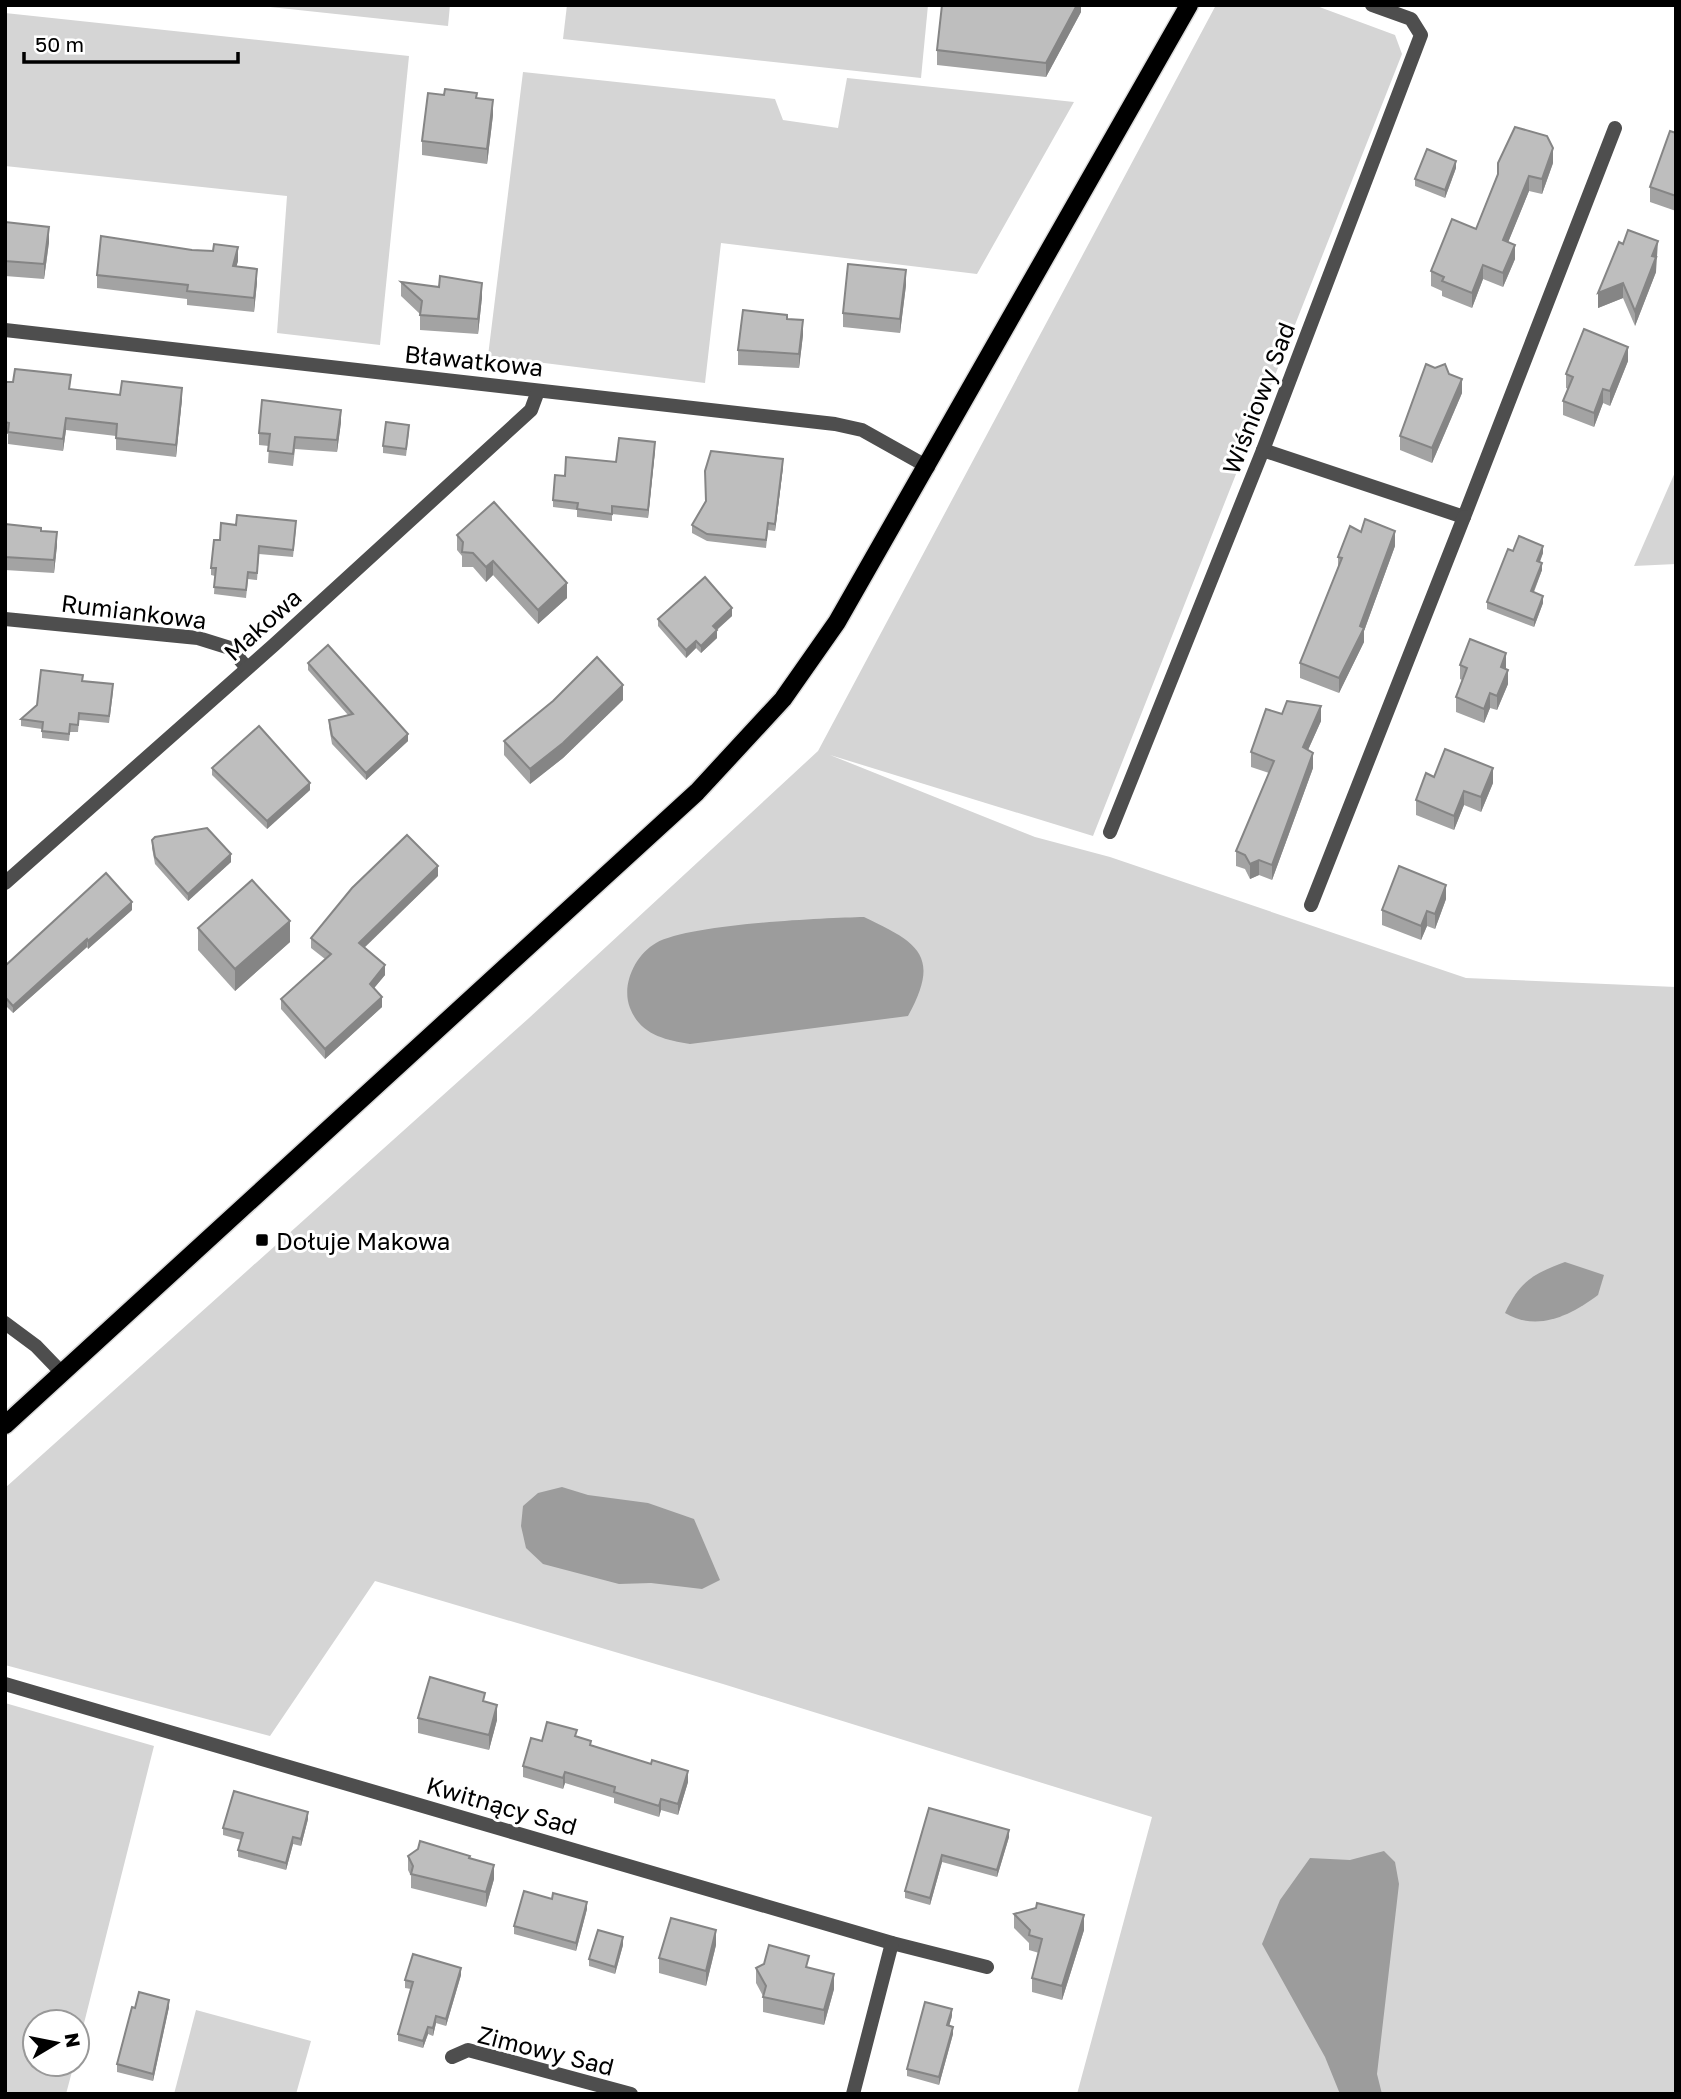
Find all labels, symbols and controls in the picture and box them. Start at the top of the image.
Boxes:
scale bar [24,21,238,65]
text: 50 m [35,31,84,57]
street label: Wiśniowy Sad [1216,318,1300,478]
street label: Bławatkowa [403,338,545,382]
street label: Makowa [217,582,307,666]
street label: Rumiankowa [60,588,208,634]
place label: Dołuje Makowa [276,1226,450,1255]
marker: Dołuje Makowa [254,1232,270,1248]
street label: Kwitnący Sad [423,1770,581,1840]
north arrow [21,2008,91,2078]
street label: Zimowy Sad [475,2019,617,2081]
text: N [61,2031,86,2049]

